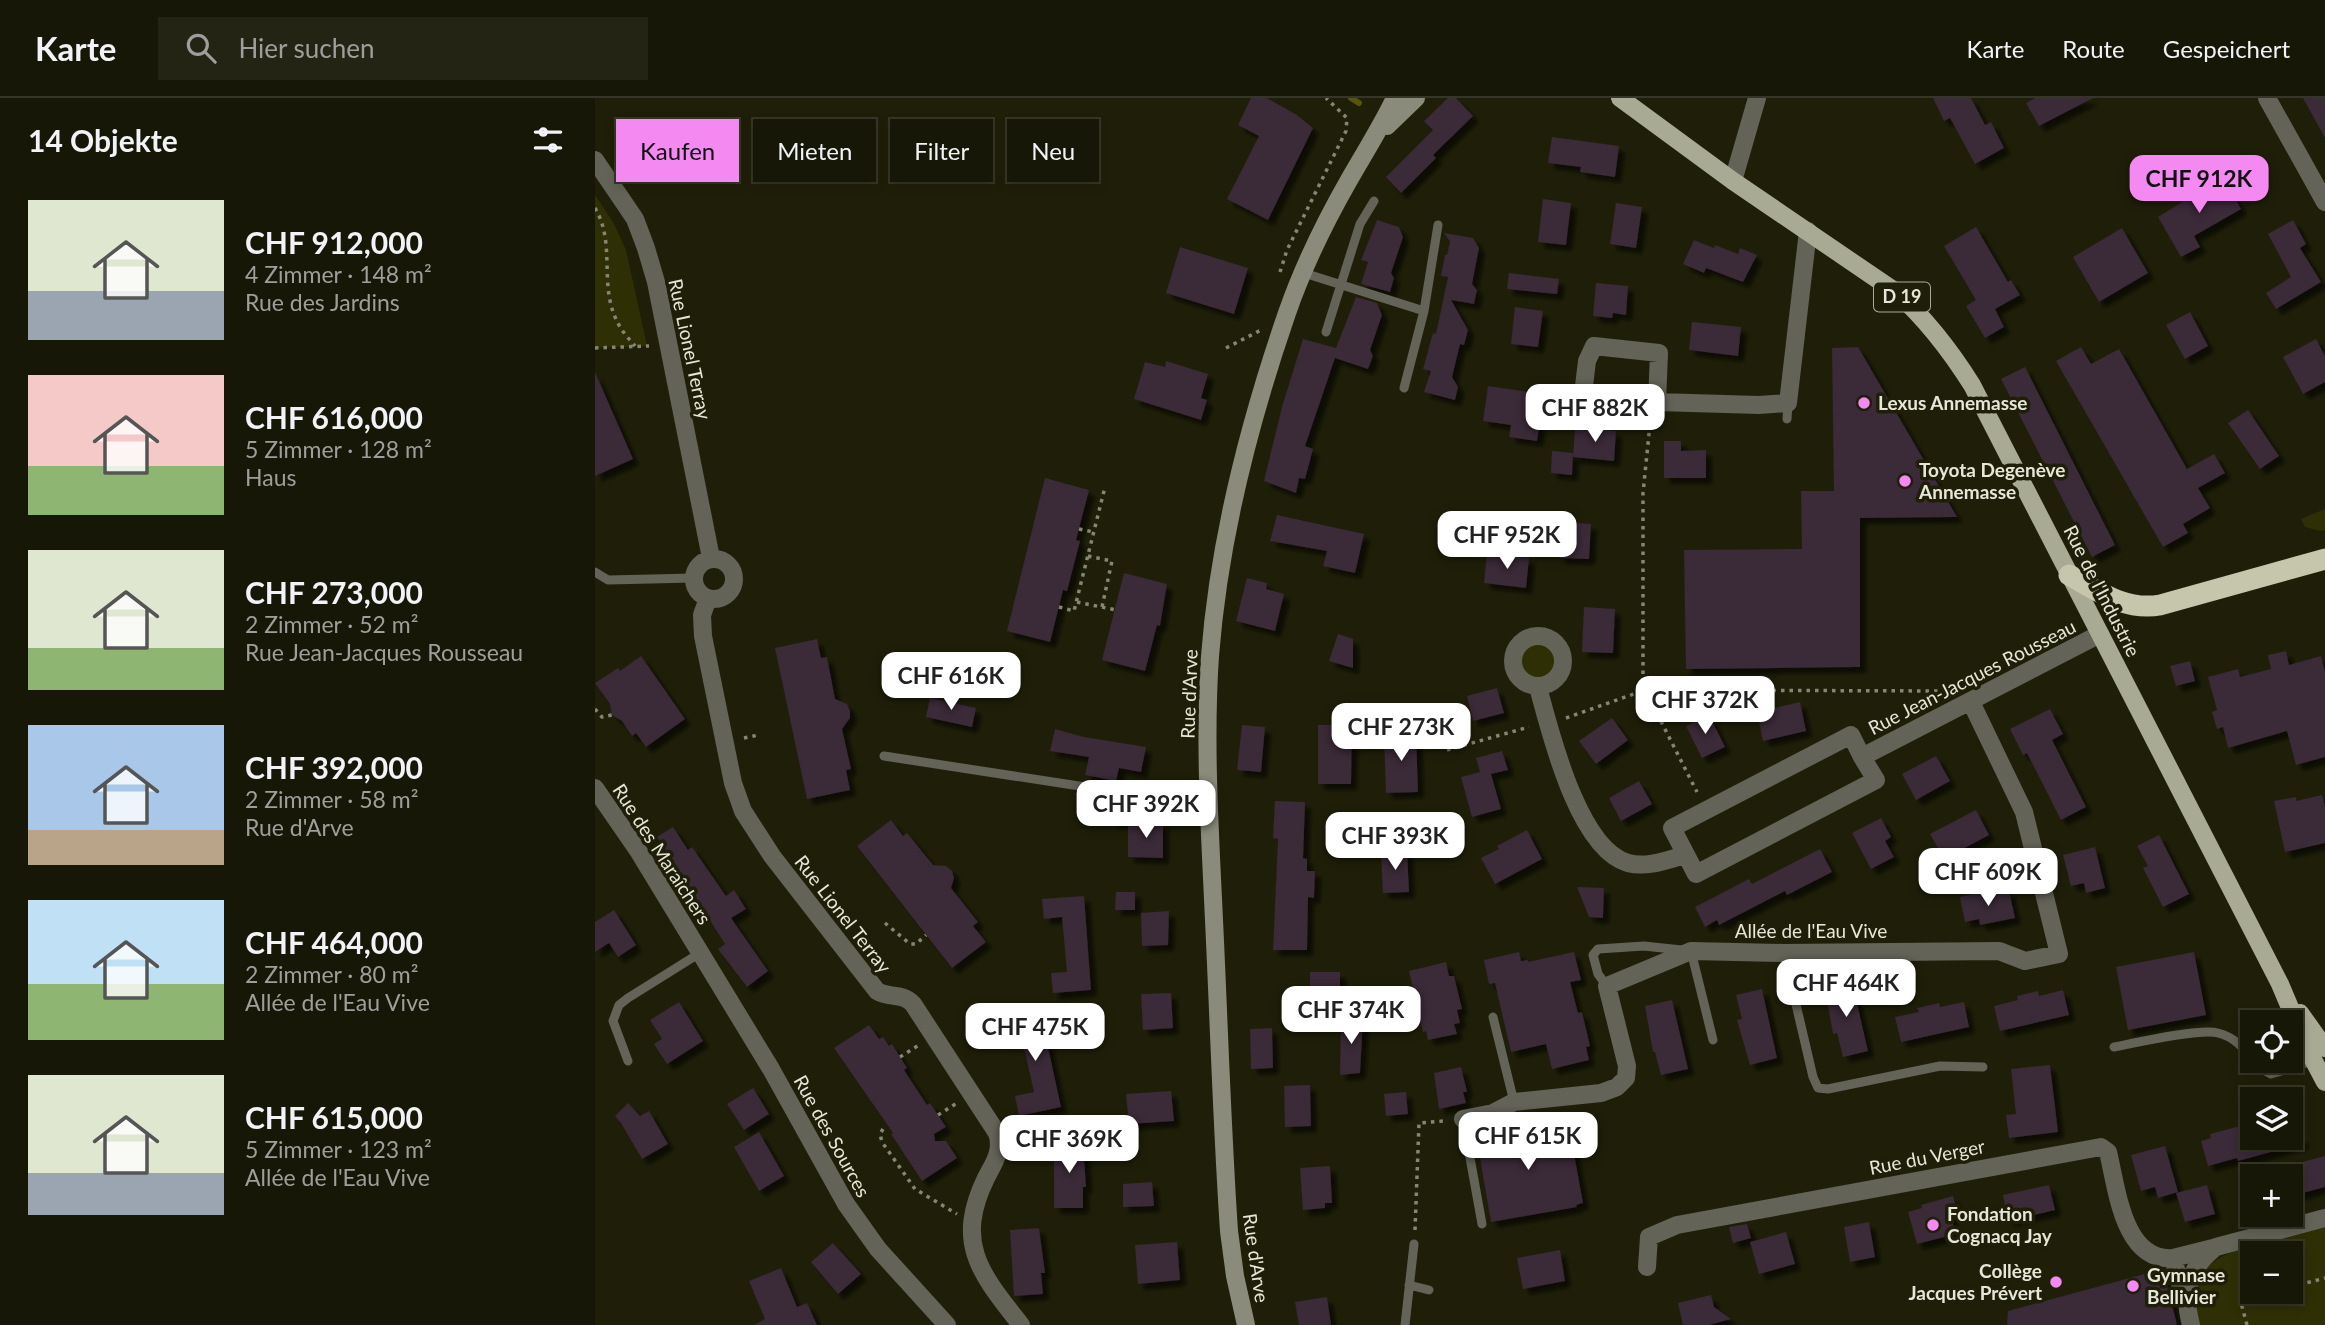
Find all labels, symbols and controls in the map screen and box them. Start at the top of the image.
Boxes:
search box [158,17,648,80]
text: Karte [35,28,116,68]
icon: search [182,29,220,67]
text: Hier suchen [238,32,375,64]
text: Karte [1967,34,2024,63]
text: Route [2062,34,2125,63]
text: Gespeichert [2163,34,2290,63]
chip: Kaufen [616,119,739,182]
chip: Mieten [753,119,876,182]
chip: Filter [890,119,993,182]
chip: Neu [1007,119,1099,182]
icon: filters [529,121,567,159]
text: 14 Objekte [28,122,178,158]
pin: CHF 912K [2127,156,2271,215]
text: CHF 912K [2146,164,2252,192]
text: CHF 912,000 [245,224,423,260]
icon: home [84,228,168,312]
text: 4 Zimmer · 148 m² [245,260,432,288]
street label: Rue Lionel Terray [664,276,717,421]
road number: D 19 [1874,282,1930,312]
text: Rue des Jardins [245,288,400,316]
pin: CHF 882K [1523,384,1667,444]
place label: Lexus Annemasse [1878,391,2028,414]
text: CHF 882K [1542,393,1648,421]
marker: Lexus Annemasse [1856,395,1872,411]
text: CHF 616,000 [245,399,423,435]
icon: home [84,403,168,487]
text: 5 Zimmer · 128 m² [245,435,432,463]
place label: Toyota Degenève Annemasse [1918,458,2065,503]
text: Haus [245,463,296,491]
marker: Toyota Degenève Annemasse [1897,473,1913,489]
pin: CHF 952K [1435,512,1579,571]
text: CHF 952K [1454,520,1560,548]
street label: Rue de l'Industrie [2059,521,2145,660]
text: CHF 273,000 [245,574,423,610]
icon: home [84,578,168,662]
text: 2 Zimmer · 52 m² [245,610,418,638]
street label: Rue Jean-Jacques Rousseau [1864,614,2079,739]
text: Rue Jean-Jacques Rousseau [245,638,523,666]
street label: Rue d'Arve [1175,649,1202,739]
pin: CHF 616K [879,652,1023,712]
text: CHF 616K [898,661,1004,689]
pin: CHF 372K [1633,676,1777,736]
text: CHF 372K [1652,685,1758,713]
pin: CHF 273K [1329,704,1473,763]
text: CHF 273K [1348,712,1454,740]
text: CHF 392,000 [245,749,423,785]
icon: home [84,753,168,837]
street label: Rue des Maraîchers [608,779,716,928]
pin: CHF 392K [1074,780,1218,840]
text: 2 Zimmer · 58 m² [245,785,418,813]
text: CHF 392K [1093,789,1199,817]
pin: CHF 393K [1323,812,1467,872]
text: Rue d'Arve [245,813,354,841]
text: CHF 393K [1342,821,1448,849]
pin: CHF 609K [1916,848,2060,908]
street label: Rue Lionel Terray [790,850,897,977]
text: CHF 609K [1935,857,2041,885]
street label: Allée de l'Eau Vive [1735,919,1887,942]
text: CHF 464,000 [245,924,423,960]
icon: home [84,928,168,1012]
text: 2 Zimmer · 80 m² [245,960,418,988]
pin: CHF 464K [1774,960,1918,1019]
text: CHF 464K [1793,968,1899,996]
pin: CHF 374K [1279,986,1423,1046]
text: Allée de l'Eau Vive [245,988,430,1016]
text: CHF 374K [1298,995,1404,1023]
pin: CHF 475K [963,1004,1107,1063]
map controls [2240,1010,2303,1304]
button: locate [2240,1010,2303,1073]
text: CHF 475K [982,1012,1088,1040]
street label: Rue des Sources [789,1071,875,1201]
button: layers [2240,1087,2303,1150]
text: CHF 615,000 [245,1099,423,1135]
icon: home [84,1103,168,1187]
pin: CHF 615K [1456,1112,1600,1172]
pin: CHF 369K [997,1116,1141,1175]
text: CHF 615K [1475,1121,1581,1149]
text: CHF 369K [1016,1124,1122,1152]
street label: Rue du Verger [1867,1134,1987,1179]
text: 5 Zimmer · 123 m² [245,1135,432,1163]
text: Allée de l'Eau Vive [245,1163,430,1191]
button: + [2240,1164,2303,1227]
place label: Fondation Cognacq Jay [1947,1202,2053,1247]
street label: Rue d'Arve [1239,1212,1274,1304]
marker: Fondation Cognacq Jay [1925,1217,1941,1233]
button: − [2240,1241,2303,1304]
place label: Collège Jacques Prévert [1909,1259,2042,1304]
place label: Gymnase Bellivier [2147,1263,2225,1308]
marker: Collège Jacques Prévert [2048,1274,2064,1290]
marker: Gymnase Bellivier [2125,1278,2141,1294]

